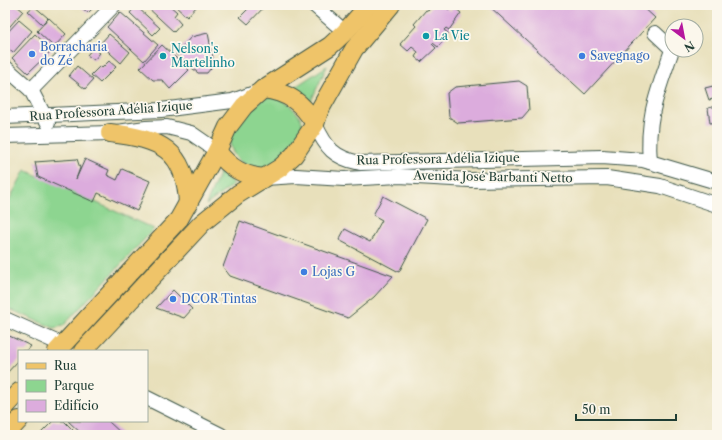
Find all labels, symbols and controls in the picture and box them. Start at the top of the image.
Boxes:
north arrow [664,18,704,58]
place label: La Vie [434,28,470,43]
marker: La Vie [421,31,431,41]
text: N [681,38,697,55]
place label: Borracharia do Zé [40,39,108,68]
place label: Nelson's Martelinho [171,41,235,70]
place label: Savegnago [590,48,650,63]
marker: Borracharia do Zé [27,49,37,59]
marker: Nelson's Martelinho [158,51,168,61]
marker: Savegnago [577,51,587,61]
street label: Rua Professora Adélia Izique [29,97,193,124]
street label: Rua Professora Adélia Izique [356,150,520,167]
street label: Avenida José Barbanti Netto [412,168,573,185]
place label: Lojas G [312,264,355,279]
marker: Lojas G [299,267,309,277]
place label: DCOR Tintas [181,291,257,306]
marker: DCOR Tintas [168,294,178,304]
legend [18,350,148,422]
text: Rua [54,358,77,373]
text: Parque [54,378,95,393]
scale bar [576,396,676,422]
text: Edifício [54,398,99,413]
text: 50 m [582,402,611,417]

